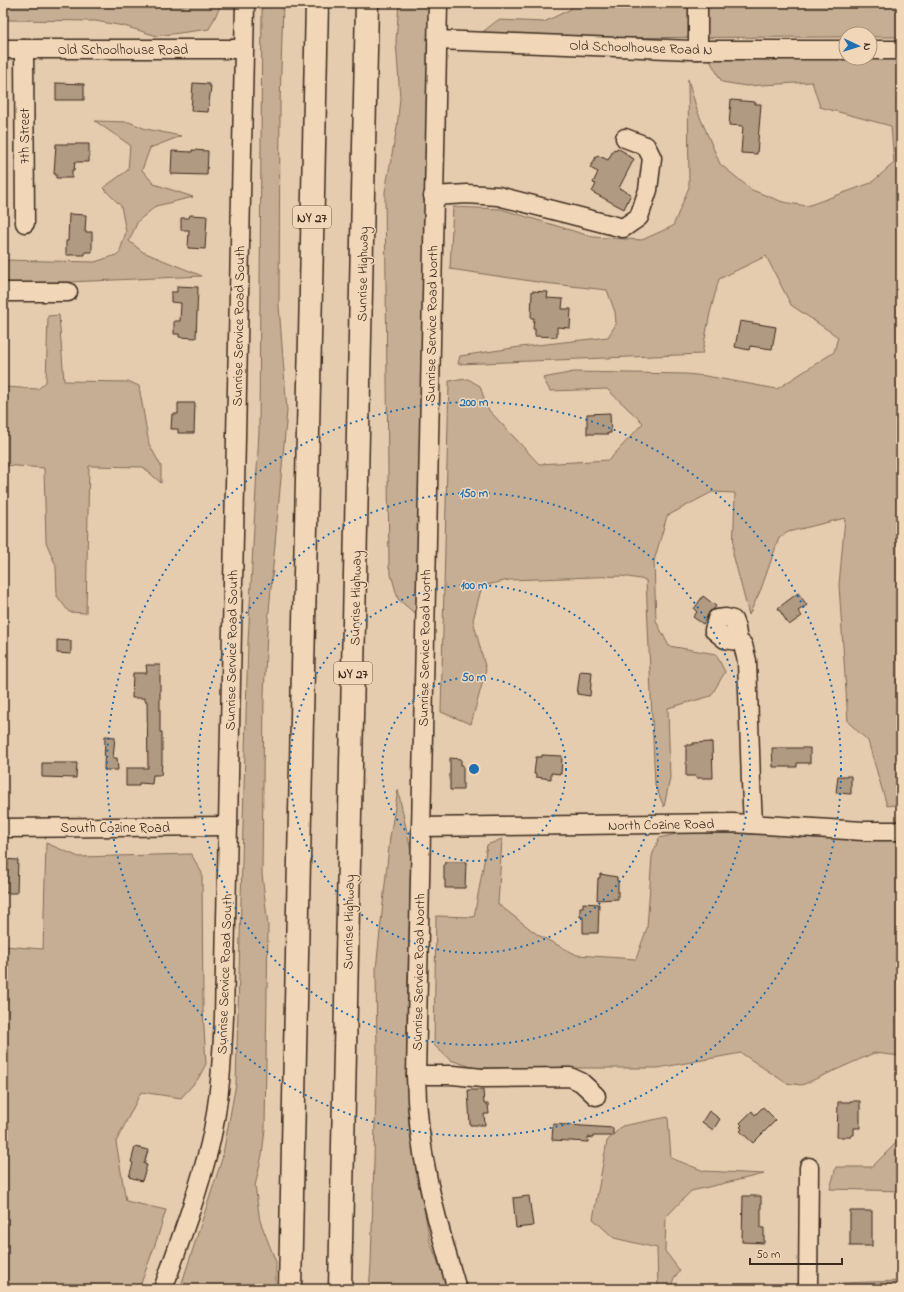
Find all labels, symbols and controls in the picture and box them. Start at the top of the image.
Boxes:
north arrow [838,26,878,66]
street label: Old Schoolhouse Road N [569,36,713,61]
street label: Old Schoolhouse Road [58,40,188,61]
text: N [859,42,875,51]
street label: 7th Street [15,108,36,164]
road number: NY 27 [293,206,331,228]
street label: Sunrise Highway [352,226,376,322]
street label: Sunrise Service Road North [421,245,444,403]
street label: Sunrise Service Road South [228,246,251,407]
text: 200 m [459,394,489,412]
text: 150 m [460,485,489,503]
street label: Sunrise Highway [345,550,369,646]
street label: Sunrise Service Road North [414,569,437,727]
street label: Sunrise Service Road South [221,570,244,731]
text: 100 m [461,577,488,595]
road number: NY 27 [334,662,372,684]
text: 50 m [462,669,487,687]
centre of rings [467,762,481,776]
street label: North Cozine Road [608,814,715,837]
street label: South Cozine Road [60,818,170,839]
street label: Sunrise Highway [338,874,362,970]
street label: Sunrise Service Road South [212,893,239,1055]
street label: Sunrise Service Road North [408,893,431,1051]
scale bar [750,1240,842,1266]
text: 50 m [756,1246,780,1264]

